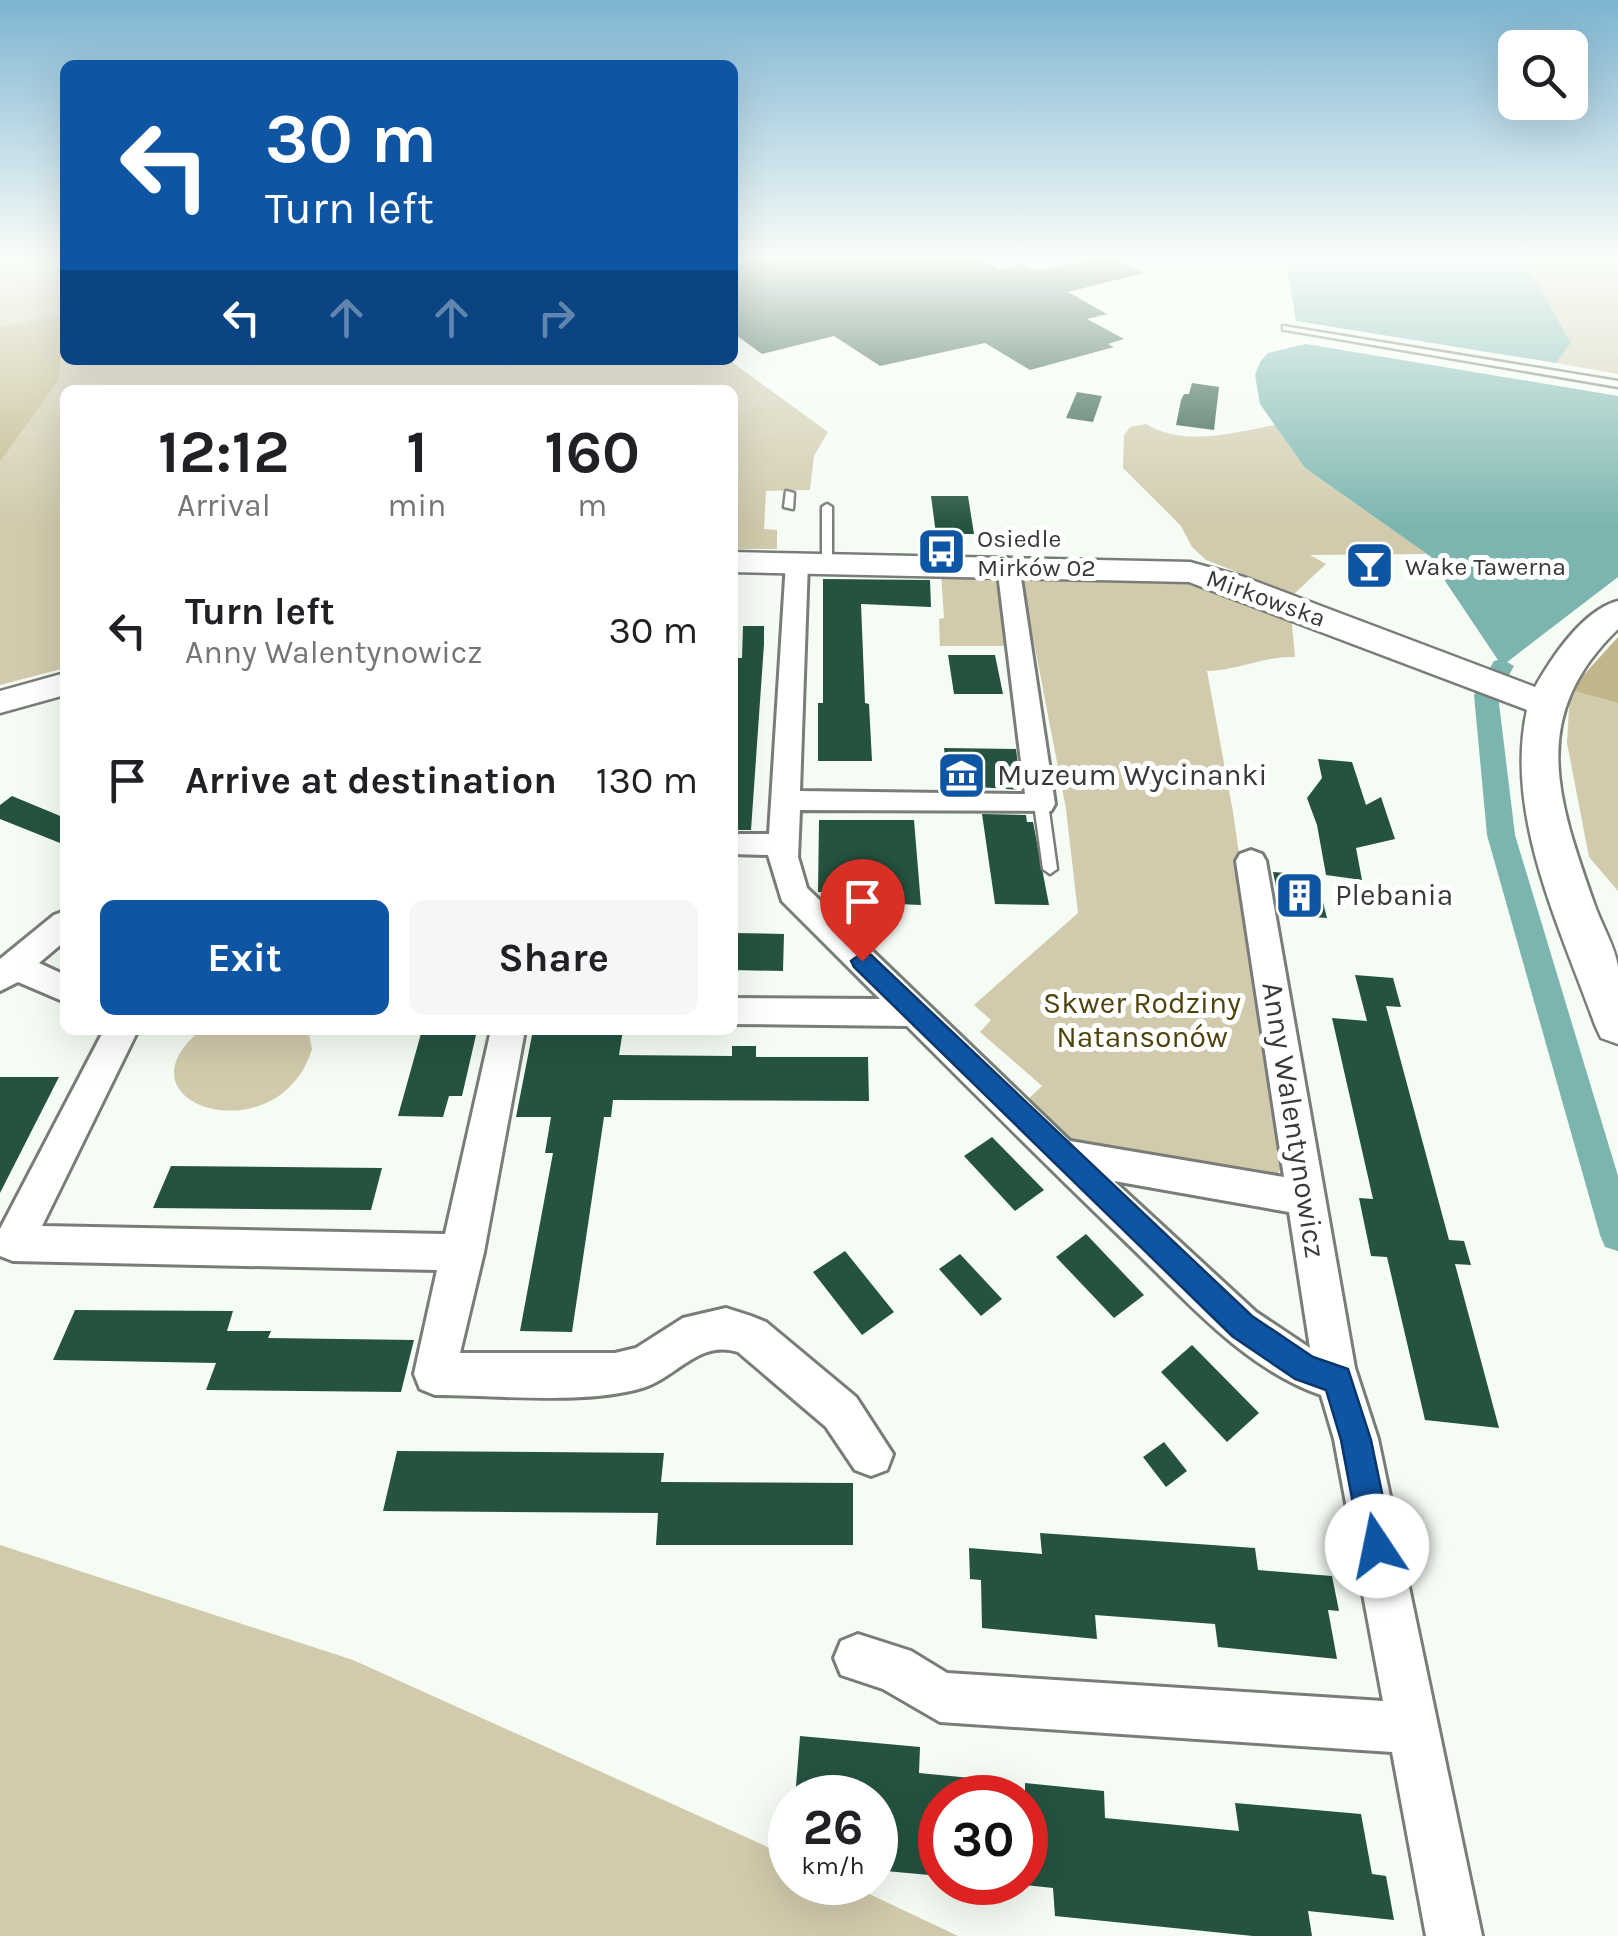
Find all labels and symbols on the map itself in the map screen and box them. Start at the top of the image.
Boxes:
place label: Osiedle Mirków 02 [977,524,1096,582]
bus stop icon: Osiedle Mirków 02 [916,526,968,578]
bar icon: Wake Tawerna [1344,540,1396,592]
place label: Wake Tawerna [1405,552,1566,581]
street label: Mirkowska [1203,563,1329,633]
museum icon: Muzeum Wycinanki [936,749,988,801]
place label: Muzeum Wycinanki [997,757,1267,793]
pin [820,859,905,962]
building icon: Plebania [1274,869,1326,921]
place label: Plebania [1335,877,1453,913]
street label: Anny Walentynowicz [1254,979,1334,1261]
park label: Skwer Rodziny Natansonów [1043,985,1241,1055]
position arrow [1325,1494,1429,1598]
speed limit sign: 30 [918,1775,1048,1905]

